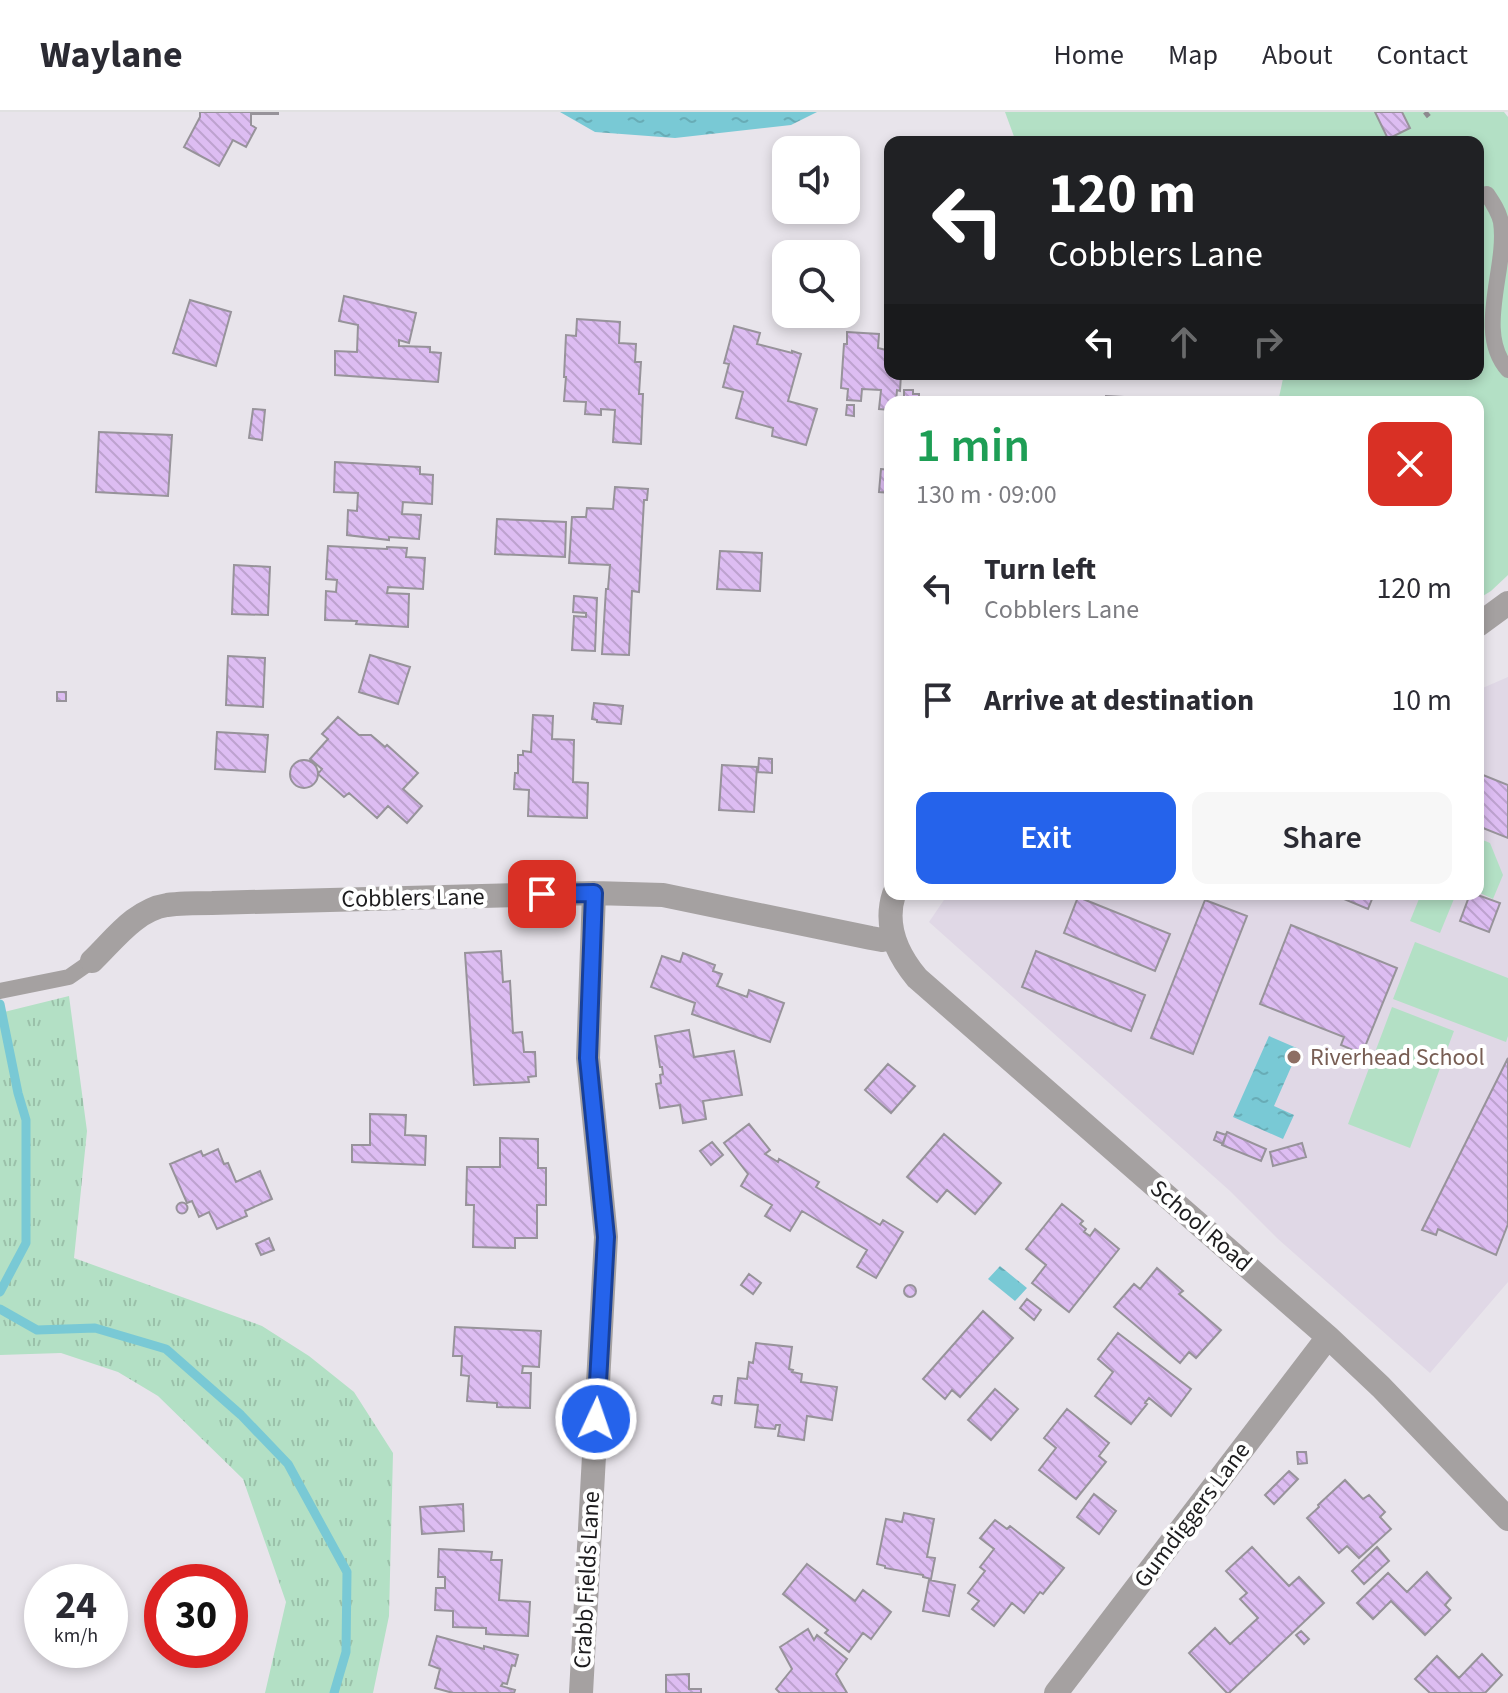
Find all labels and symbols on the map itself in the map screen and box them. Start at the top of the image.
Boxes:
pin [508,860,576,928]
street label: Cobblers Lane [341,879,485,917]
place label: Riverhead School [1310,1040,1485,1075]
marker: Riverhead School [1285,1048,1303,1066]
street label: School Road [1142,1172,1260,1280]
position arrow [554,1377,638,1461]
street label: Gumdiggers Lane [1125,1435,1259,1595]
street label: Crabb Fields Lane [565,1490,609,1670]
speed limit sign: 30 [144,1564,248,1668]

